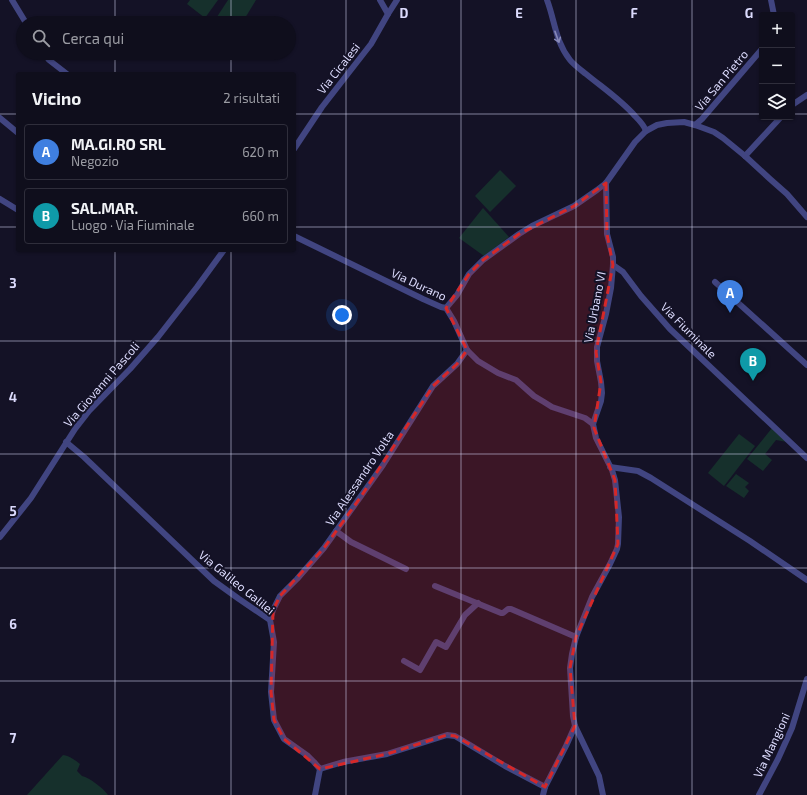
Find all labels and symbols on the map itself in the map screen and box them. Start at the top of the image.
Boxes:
text: D [400,5,409,21]
text: E [515,5,523,21]
text: F [630,5,638,21]
text: G [745,5,753,21]
one-way arrow [554,31,562,43]
street label: Via Cicalesi [314,40,362,96]
street label: Via San Pietro [692,47,751,113]
street label: Via Durano [389,265,449,303]
street label: Via Urbano VI [580,270,608,344]
text: 3 [9,275,17,291]
pin: A [717,280,743,313]
street label: Via Fiuminale [658,299,720,361]
your location [332,305,352,325]
street label: Via Giovanni Pascoli [60,339,142,429]
pin: B [740,348,766,381]
text: 4 [9,389,17,405]
street label: Via Alessandro Volta [322,428,396,528]
text: 5 [9,503,17,519]
street label: Via Galileo Galilei [196,547,278,617]
text: 6 [9,616,17,632]
street label: Via Mangioni [750,710,792,780]
text: 7 [10,730,17,746]

